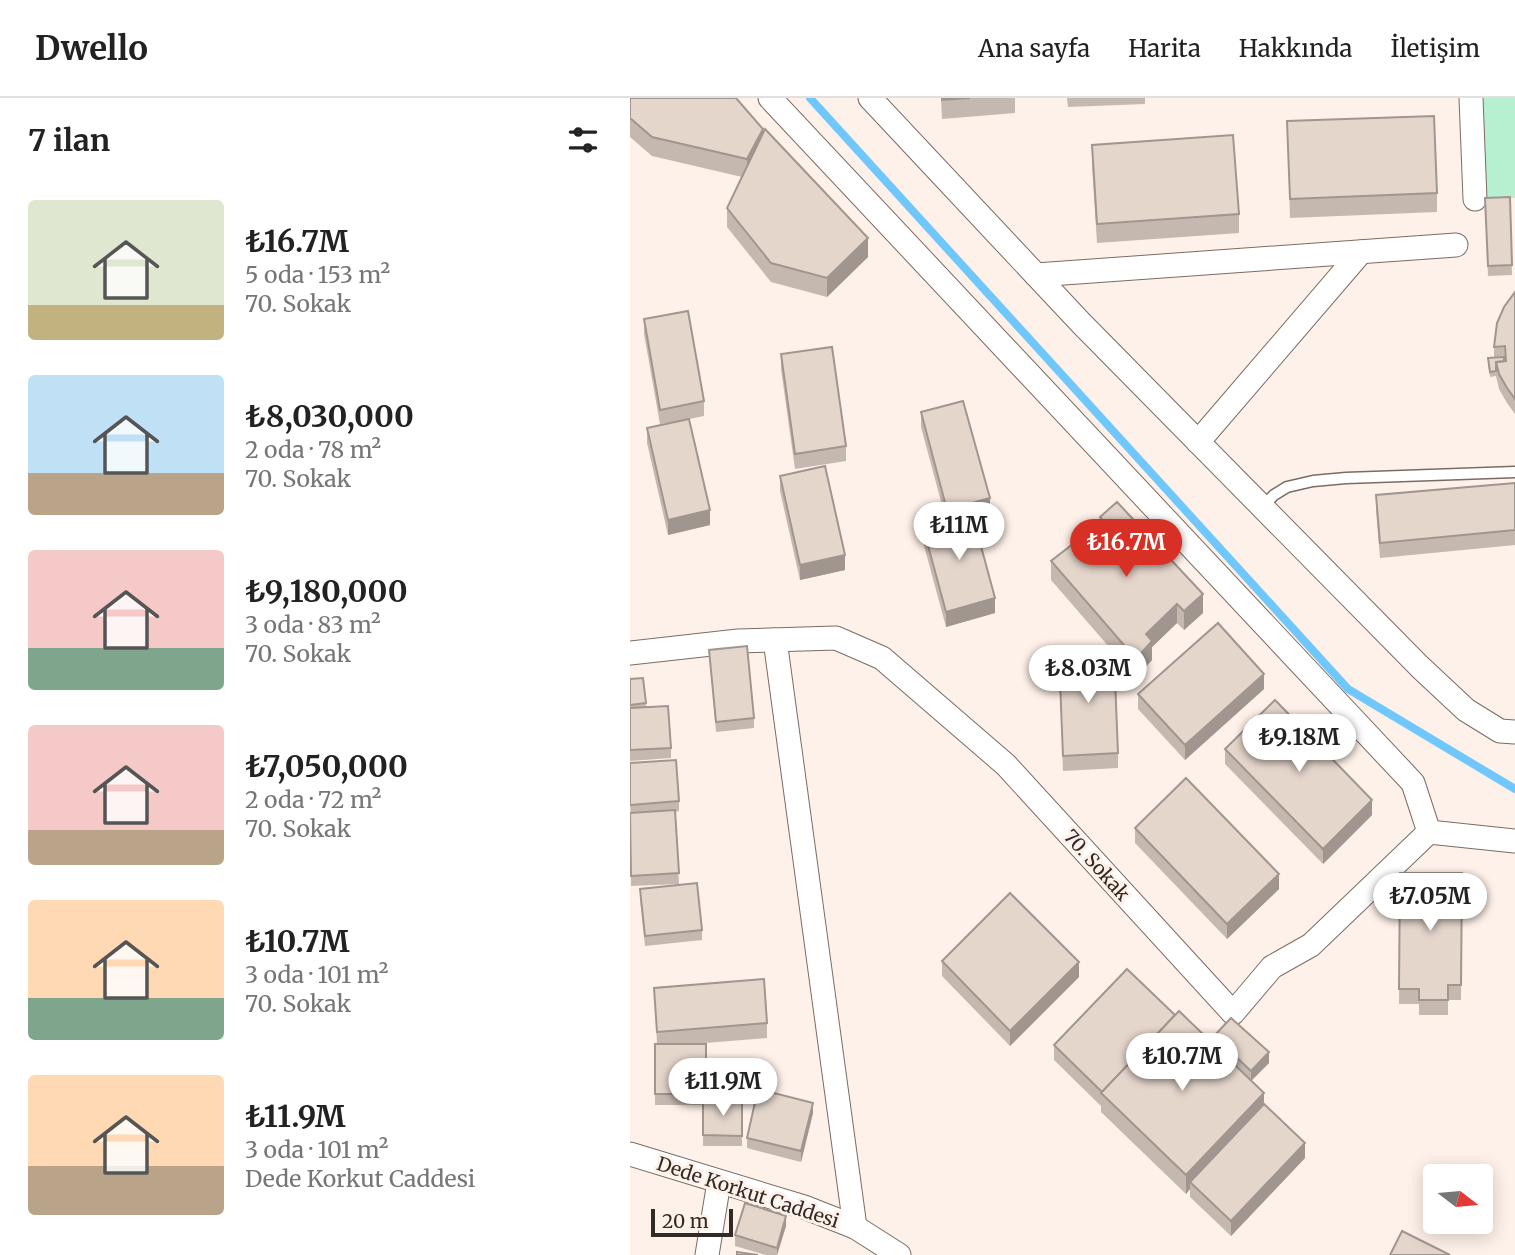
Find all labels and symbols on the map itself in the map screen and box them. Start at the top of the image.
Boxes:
pin: ₺11M [918,503,1000,562]
pin: ₺16.7M [1069,519,1183,579]
pin: ₺8.03M [1031,646,1145,705]
pin: ₺9.18M [1242,714,1356,774]
street label: 70. Sokak [1059,824,1135,906]
pin: ₺7.05M [1373,874,1487,933]
pin: ₺10.7M [1125,1034,1239,1093]
pin: ₺11.9M [666,1058,780,1118]
street label: Dede Korkut Caddesi [654,1151,842,1233]
north arrow [1423,1164,1493,1234]
scale bar [651,1206,733,1238]

